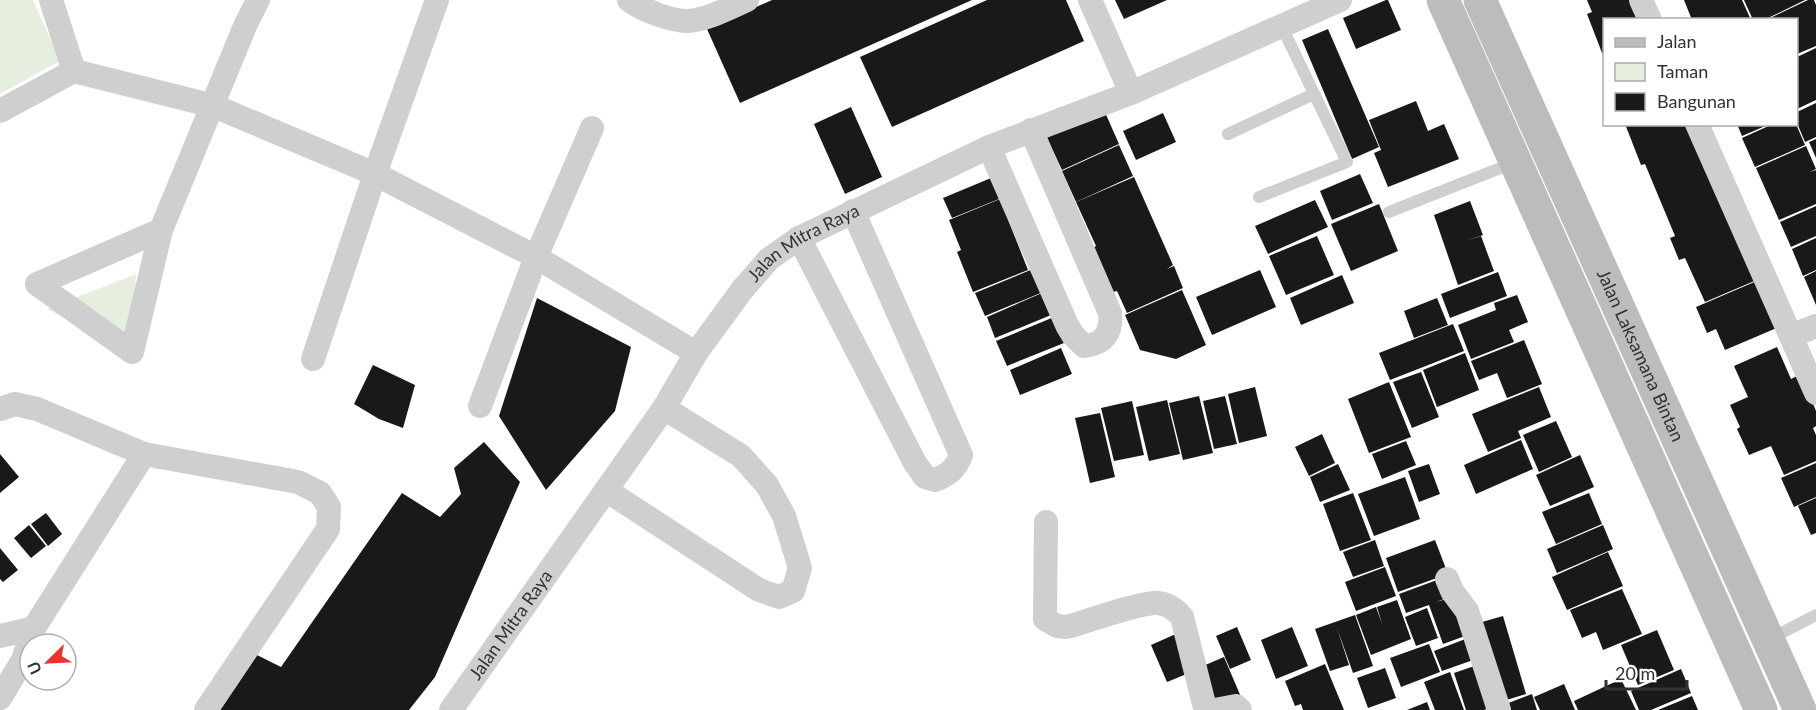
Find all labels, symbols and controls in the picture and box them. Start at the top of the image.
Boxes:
legend [1603,18,1798,126]
text: Jalan [1657,30,1696,52]
text: Taman [1657,60,1708,82]
text: Bangunan [1657,90,1736,112]
street label: Jalan Mitra Raya [742,199,863,286]
street label: Jalan Laksamana Bintan [1593,266,1690,445]
street label: Jalan Mitra Raya [464,565,556,684]
north arrow [18,632,78,692]
scale bar [1606,653,1687,691]
text: U [23,659,45,678]
text: 20 m [1615,662,1655,684]

